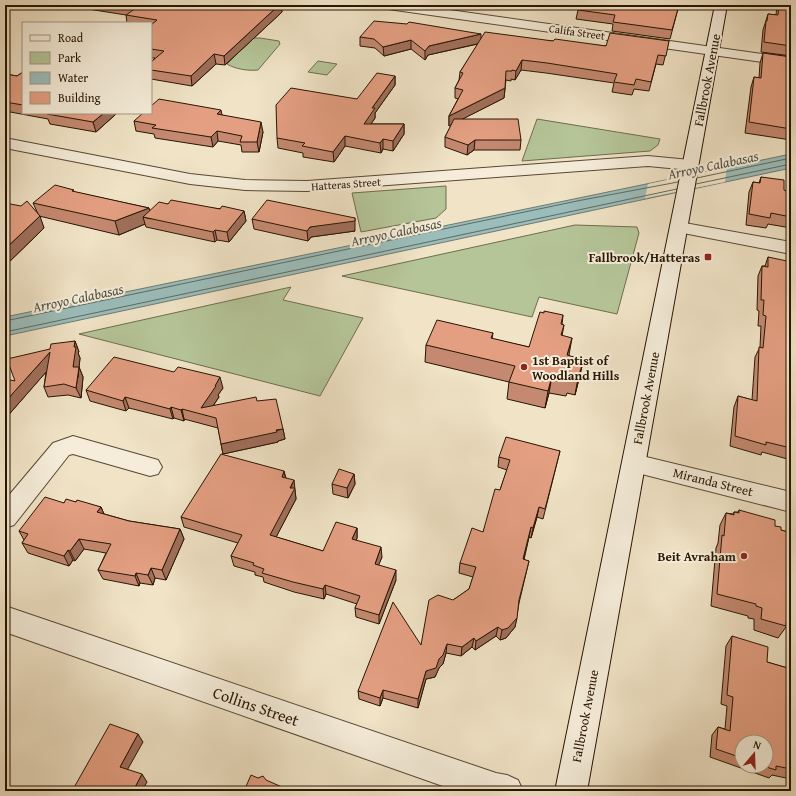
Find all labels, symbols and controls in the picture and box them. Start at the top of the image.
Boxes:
street label: Califa Street [548,20,606,44]
legend [22,22,152,114]
text: Road [58,29,84,46]
street label: Fallbrook Avenue [689,32,725,128]
text: Park [58,49,82,66]
text: Water [58,69,88,86]
text: Building [58,89,101,106]
water label: Arroyo Calabasas [665,146,760,185]
street label: Hatteras Street [311,174,381,194]
water label: Arroyo Calabasas [348,213,443,252]
place label: Fallbrook/Hatteras [589,248,700,267]
marker: Fallbrook/Hatteras [703,252,713,262]
water label: Arroyo Calabasas [30,279,125,318]
street label: Fallbrook Avenue [628,350,664,446]
place label: 1st Baptist of Woodland Hills [532,351,620,385]
marker: 1st Baptist of Woodland Hills [519,362,529,372]
street label: Miranda Street [671,463,755,501]
place label: Beit Avraham [657,547,737,566]
marker: Beit Avraham [739,551,749,561]
street label: Fallbrook Avenue [567,668,603,764]
street label: Collins Street [210,680,303,732]
north arrow [734,734,774,774]
text: N [751,736,764,754]

